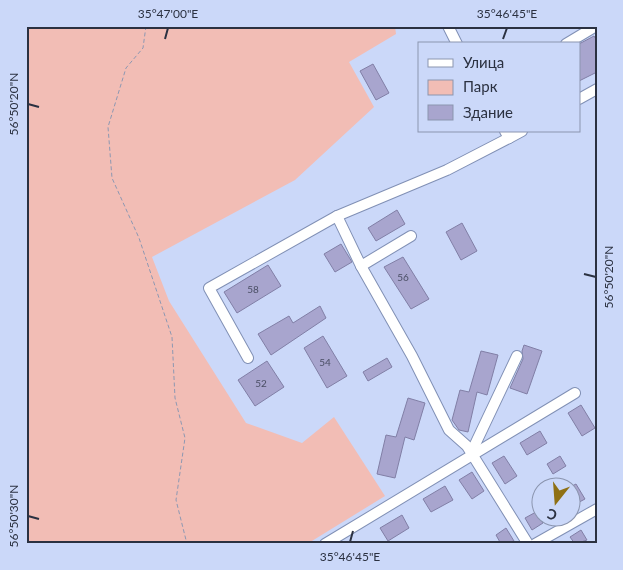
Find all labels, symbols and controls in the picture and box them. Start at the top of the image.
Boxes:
text: 35°47'00"E [138,6,198,21]
text: 35°46'45"E [477,6,537,21]
legend [418,42,580,132]
text: Улица [463,53,504,71]
text: 56°50'20"N [6,73,21,135]
text: Парк [463,77,498,95]
text: Здание [463,103,513,121]
text: 56°50'20"N [601,246,616,308]
house number: 56 [397,271,409,283]
house number: 58 [247,283,259,295]
house number: 54 [319,356,331,368]
house number: 52 [255,377,267,389]
north arrow [530,478,580,528]
text: 56°50'30"N [6,485,21,547]
text: С [544,505,559,524]
text: 35°46'45"E [320,549,380,564]

